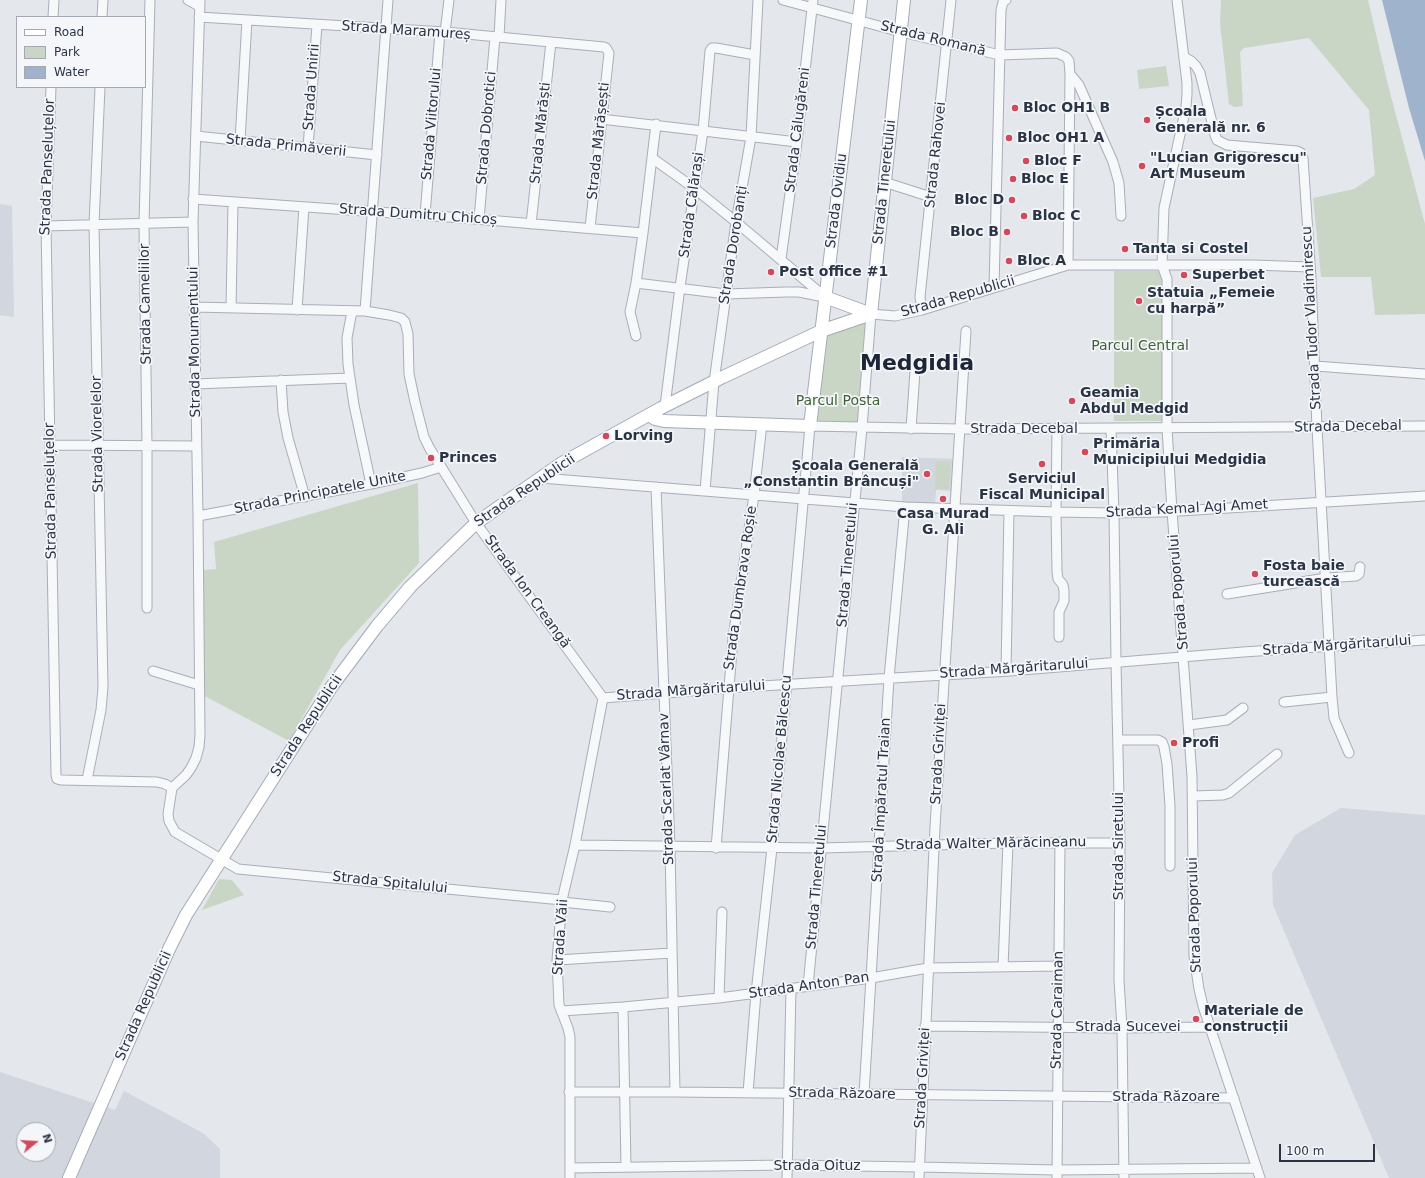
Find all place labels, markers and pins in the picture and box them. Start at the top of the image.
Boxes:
place label: Bloc OH1 B [1023,100,1110,116]
marker: Bloc OH1 B [1010,103,1020,113]
place label: Școala Generală nr. 6 [1155,104,1266,136]
marker: Școala Generală nr. 6 [1142,115,1152,125]
place label: Bloc OH1 A [1017,130,1104,146]
marker: Bloc OH1 A [1004,133,1014,143]
place label: "Lucian Grigorescu" Art Museum [1150,150,1307,182]
place label: Bloc F [1034,153,1082,169]
marker: Bloc F [1021,156,1031,166]
marker: "Lucian Grigorescu" Art Museum [1137,161,1147,171]
place label: Bloc E [1021,171,1069,187]
marker: Bloc E [1008,174,1018,184]
place label: Bloc D [954,192,1004,208]
marker: Bloc D [1007,195,1017,205]
place label: Bloc C [1032,208,1081,224]
marker: Bloc C [1019,211,1029,221]
place label: Bloc B [950,224,999,240]
marker: Bloc B [1002,227,1012,237]
place label: Tanta si Costel [1133,241,1248,257]
marker: Tanta si Costel [1120,244,1130,254]
place label: Bloc A [1017,253,1066,269]
marker: Bloc A [1004,256,1014,266]
place label: Post office #1 [779,264,888,280]
marker: Post office #1 [766,267,776,277]
place label: Superbet [1192,267,1265,283]
marker: Superbet [1179,270,1189,280]
place label: Statuia „Femeie cu harpă” [1147,285,1275,318]
marker: Statuia „Femeie cu harpă” [1134,296,1144,306]
place label: Geamia Abdul Medgid [1080,385,1189,418]
marker: Geamia Abdul Medgid [1067,396,1077,406]
place label: Lorving [614,428,673,444]
marker: Lorving [601,431,611,441]
place label: Primăria Municipiului Medgidia [1093,436,1267,468]
marker: Primăria Municipiului Medgidia [1080,447,1090,457]
place label: Princes [439,450,497,466]
marker: Princes [426,453,436,463]
place label: Școala Generală „Constantin Brâncuși" [743,458,919,490]
marker: Serviciul Fiscal Municipal [1037,459,1047,469]
marker: Școala Generală „Constantin Brâncuși" [922,469,932,479]
place label: Serviciul Fiscal Municipal [979,471,1105,504]
marker: Casa Murad G. Ali [938,494,948,504]
place label: Casa Murad G. Ali [897,506,989,538]
place label: Fosta baie turcească [1263,558,1345,590]
marker: Fosta baie turcească [1250,569,1260,579]
place label: Profi [1182,735,1219,751]
marker: Profi [1169,738,1179,748]
place label: Materiale de construcții [1204,1003,1303,1036]
marker: Materiale de construcții [1191,1014,1201,1024]

